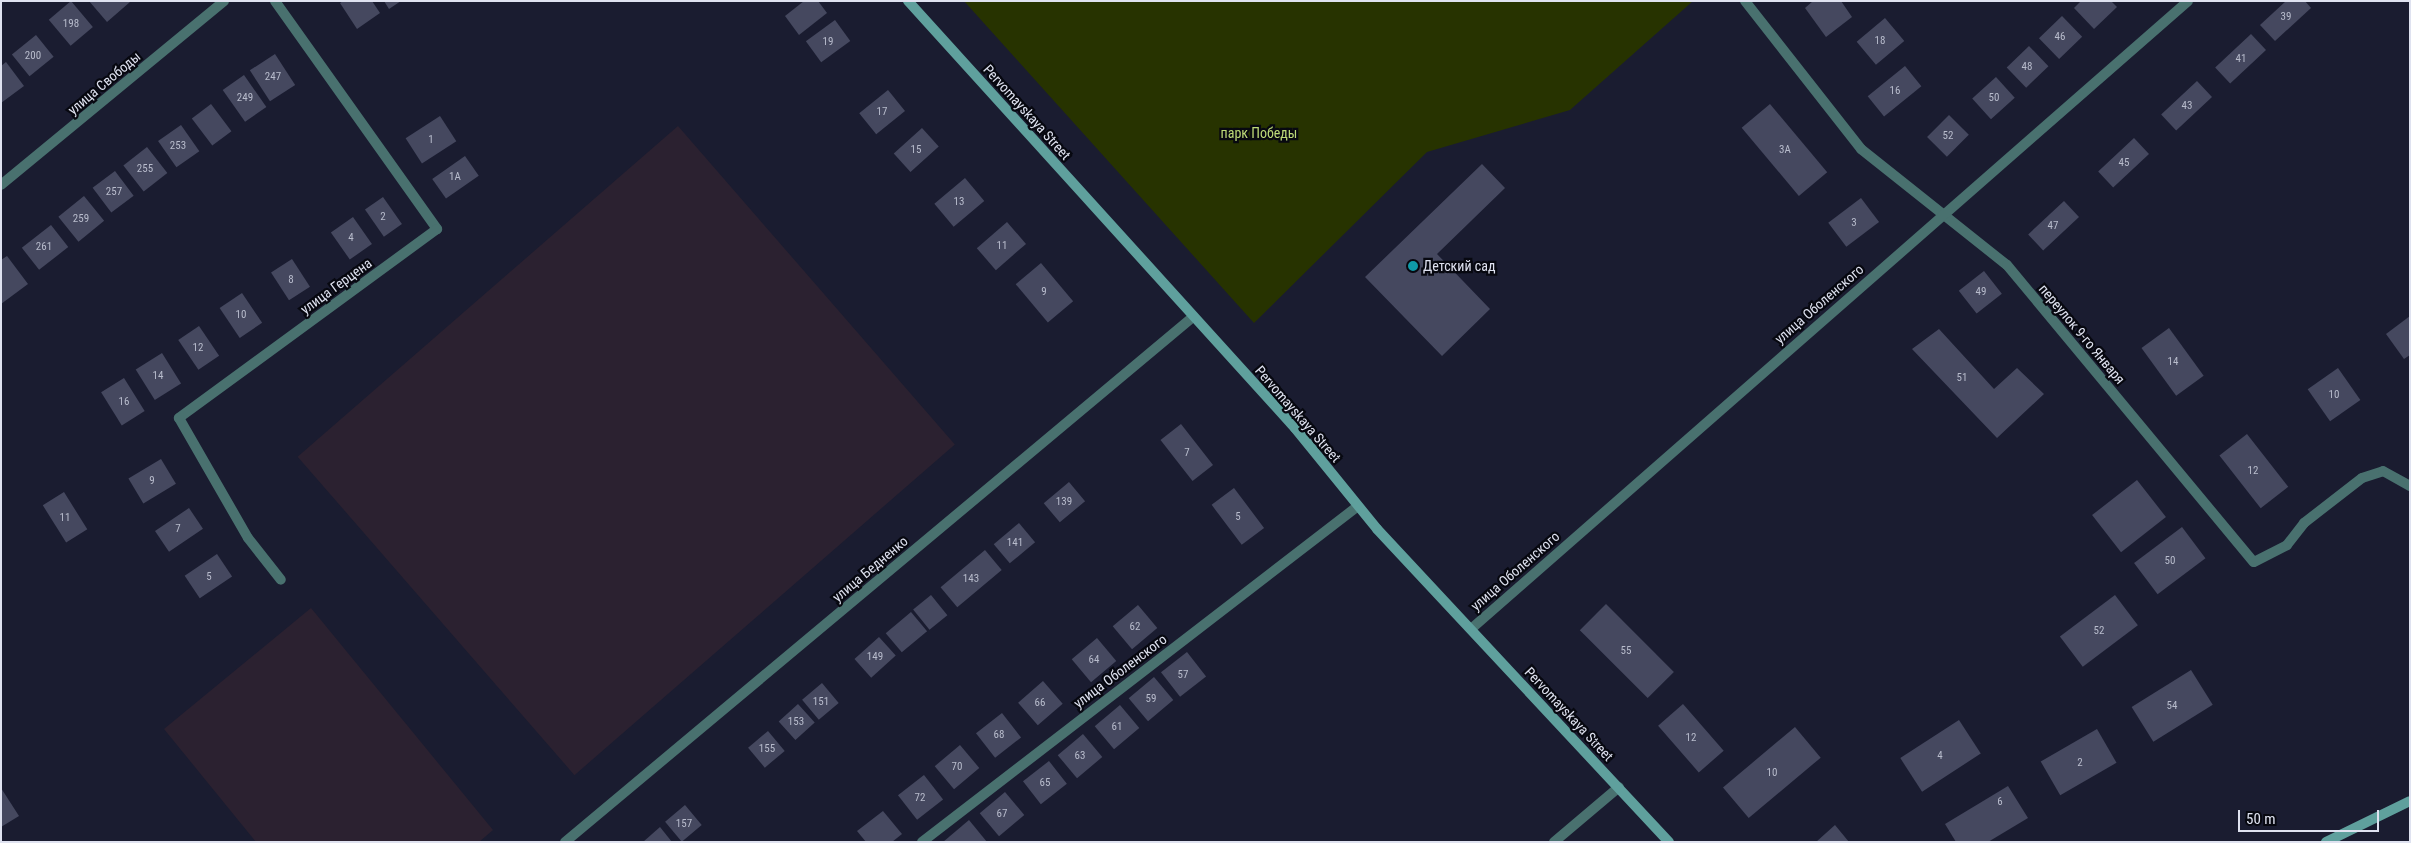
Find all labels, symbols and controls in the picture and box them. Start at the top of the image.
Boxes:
house number: 39 [2281,10,2291,24]
house number: 198 [63,17,79,31]
house number: 46 [2055,30,2065,44]
house number: 18 [1875,34,1885,48]
house number: 19 [823,35,833,49]
street label: улица Свободы [64,48,144,118]
house number: 200 [25,49,41,63]
house number: 41 [2236,52,2246,66]
house number: 48 [2022,60,2032,74]
street label: Pervomayskaya Street [980,61,1074,163]
house number: 247 [265,70,281,84]
house number: 16 [1890,84,1900,98]
house number: 249 [237,91,253,105]
house number: 50 [1989,91,1999,105]
house number: 43 [2182,99,2192,113]
house number: 17 [877,105,887,119]
park label: парк Победы [1221,125,1297,141]
house number: 52 [1943,129,1953,143]
house number: 1 [428,133,434,147]
house number: 253 [170,139,186,153]
house number: 15 [911,143,921,157]
house number: 3А [1779,143,1791,157]
house number: 45 [2119,156,2129,170]
house number: 255 [137,162,153,176]
house number: 1А [449,170,461,184]
house number: 257 [106,185,122,199]
house number: 13 [954,195,964,209]
house number: 2 [380,210,386,224]
house number: 259 [73,212,89,226]
house number: 3 [1851,216,1857,230]
house number: 47 [2048,219,2058,233]
house number: 4 [348,231,354,245]
house number: 11 [997,239,1007,253]
house number: 261 [36,240,52,254]
street label: улица Герцена [297,255,375,317]
place label: Детский сад [1423,258,1495,274]
marker: Детский сад [1407,260,1419,272]
street label: улица Оболенского [1771,261,1867,347]
house number: 8 [288,273,294,287]
street label: переулок 9-го Января [2035,281,2129,387]
house number: 9 [1041,285,1047,299]
house number: 49 [1976,285,1986,299]
house number: 10 [236,308,246,322]
house number: 12 [193,341,203,355]
house number: 14 [2168,355,2178,369]
street label: Pervomayskaya Street [1252,362,1344,466]
house number: 14 [153,369,163,383]
house number: 51 [1957,371,1967,385]
house number: 10 [2329,388,2339,402]
house number: 16 [119,395,129,409]
house number: 7 [1184,446,1190,460]
house number: 12 [2248,464,2258,478]
house number: 9 [149,474,155,488]
house number: 139 [1056,495,1072,509]
house number: 5 [1235,510,1241,524]
house number: 11 [60,511,70,525]
house number: 7 [175,522,181,536]
street label: улица Оболенского [1467,528,1563,614]
street label: улица Бедненко [829,533,911,605]
house number: 141 [1007,536,1023,550]
house number: 50 [2165,554,2175,568]
house number: 5 [206,570,212,584]
house number: 143 [963,572,979,586]
house number: 62 [1130,620,1140,634]
house number: 52 [2094,624,2104,638]
street label: улица Оболенского [1070,631,1170,711]
house number: 55 [1621,644,1631,658]
house number: 149 [867,650,883,664]
house number: 64 [1089,653,1099,667]
street label: Pervomayskaya Street [1521,664,1617,764]
house number: 57 [1178,668,1188,682]
house number: 59 [1146,692,1156,706]
house number: 151 [813,695,829,709]
house number: 66 [1035,696,1045,710]
house number: 54 [2167,699,2177,713]
house number: 153 [788,715,804,729]
house number: 61 [1112,720,1122,734]
house number: 68 [994,728,1004,742]
house number: 12 [1686,731,1696,745]
house number: 155 [759,742,775,756]
house number: 63 [1075,749,1085,763]
house number: 4 [1937,749,1943,763]
house number: 2 [2077,756,2083,770]
house number: 70 [952,760,962,774]
house number: 10 [1767,766,1777,780]
house number: 65 [1040,776,1050,790]
house number: 72 [915,791,925,805]
house number: 6 [1997,795,2003,809]
scale bar [2241,800,2382,832]
house number: 67 [997,807,1007,821]
text: 50 m [2246,810,2276,828]
house number: 157 [676,817,692,831]

